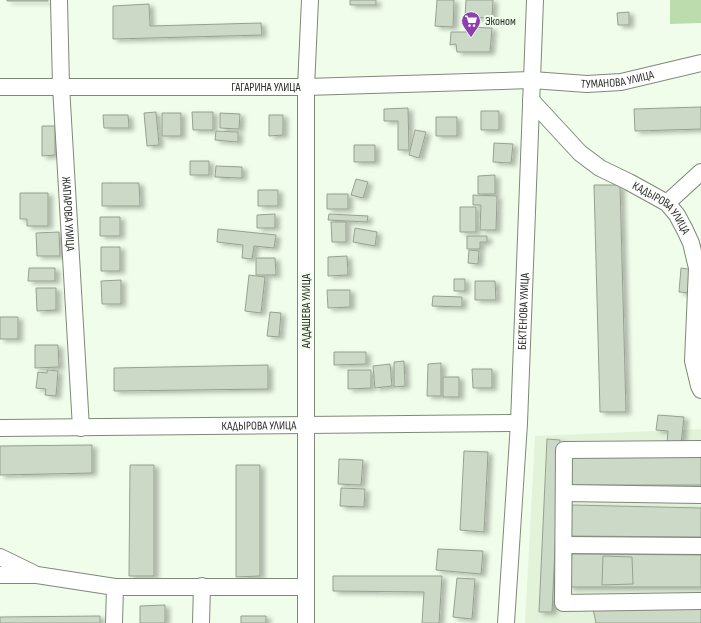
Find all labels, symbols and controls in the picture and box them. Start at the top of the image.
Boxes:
supermarket icon: Эконом [460,10,482,38]
place label: Эконом [485,14,516,29]
street label: ТУМАНОВА УЛИЦА [580,67,656,92]
street label: ГАГАРИНА УЛИЦА [231,80,302,95]
street label: ЖАПАРОВА УЛИЦА [58,176,78,252]
street label: КАДЫРОВА УЛИЦА [630,178,693,238]
street label: БЕКТЕНОВА УЛИЦА [515,272,533,350]
street label: АЛДАШЕВА УЛИЦА [299,273,314,349]
street label: КАДЫРОВА УЛИЦА [222,418,297,434]

